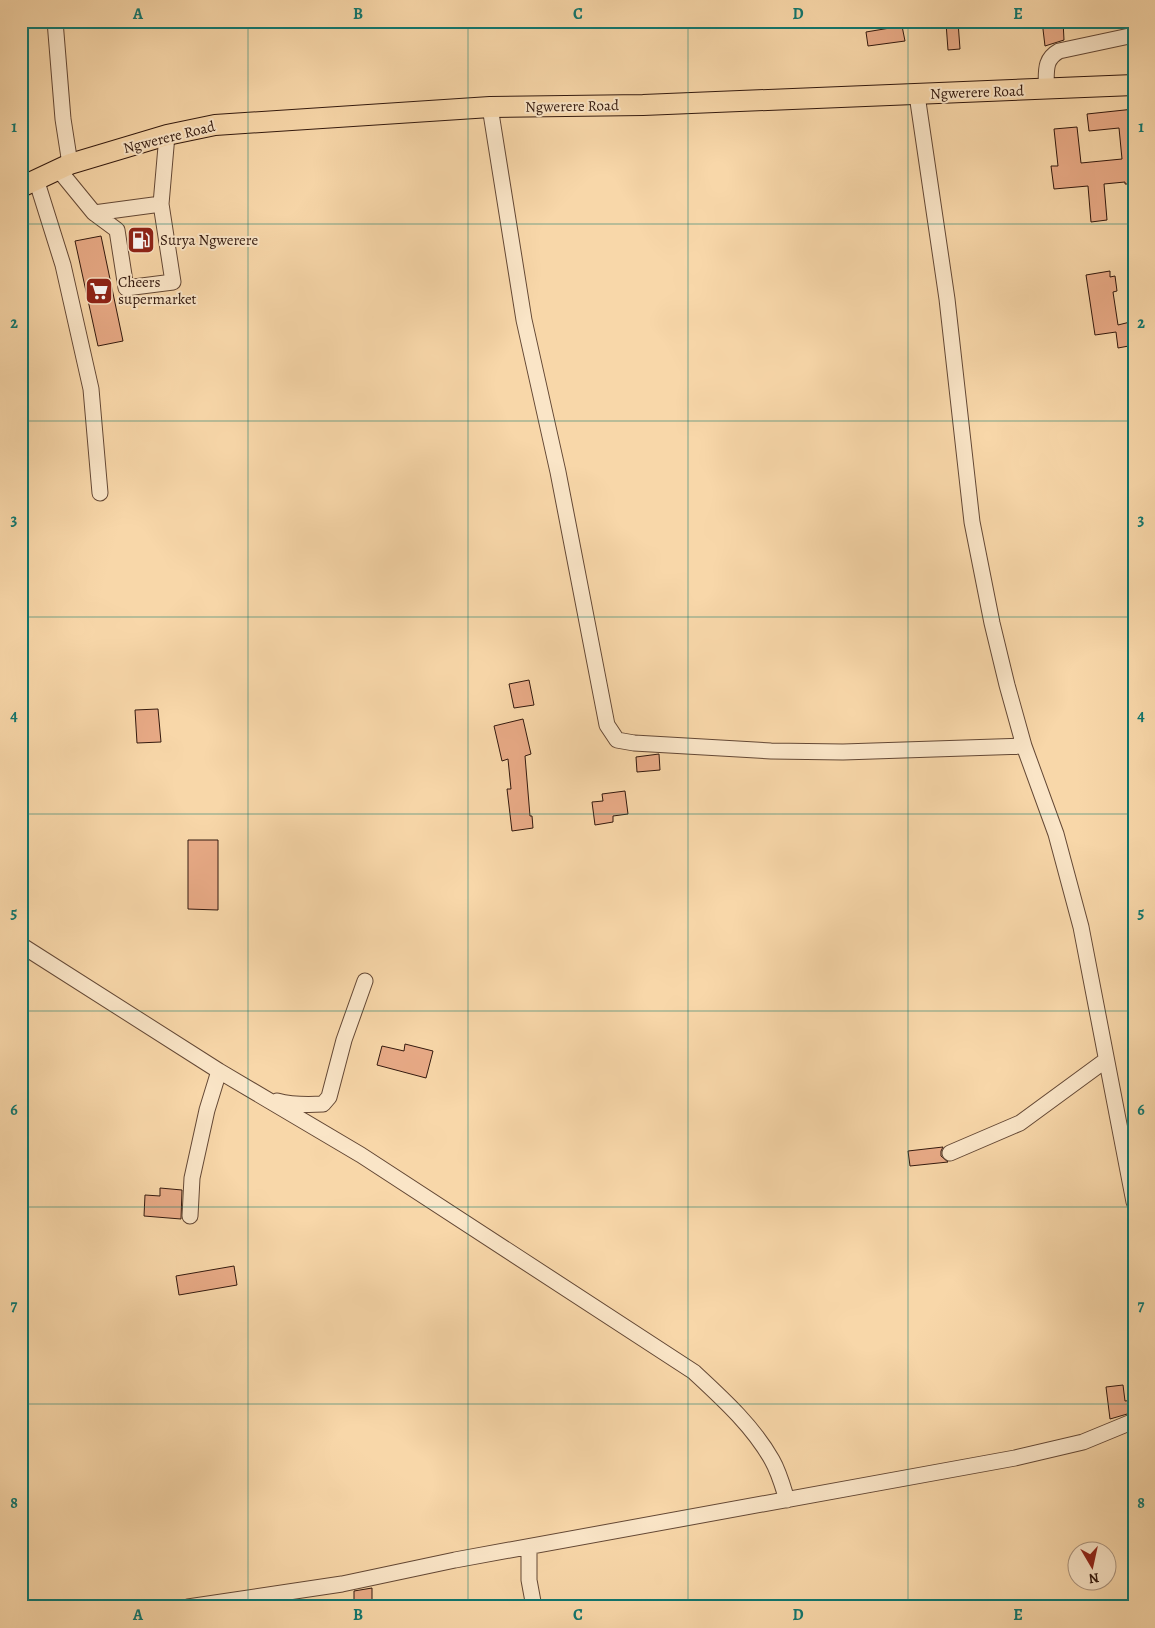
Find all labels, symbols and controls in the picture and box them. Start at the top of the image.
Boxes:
text: A [132,3,144,25]
text: B [353,3,363,25]
text: C [573,3,583,25]
text: D [792,3,804,25]
text: E [1013,3,1023,25]
street label: Ngwerere Road [930,80,1025,104]
street label: Ngwerere Road [525,95,620,117]
text: 1 [11,116,17,138]
street label: Ngwerere Road [121,116,218,158]
text: 1 [1138,116,1144,138]
fuel station icon: Surya Ngwerere [126,225,156,255]
place label: Surya Ngwerere [160,230,258,250]
place label: Cheers supermarket [118,272,197,309]
supermarket icon: Cheers supermarket [84,276,114,306]
text: 2 [10,312,18,334]
text: 2 [1137,312,1145,334]
text: 3 [11,509,18,531]
text: 3 [1138,509,1145,531]
text: 4 [10,705,18,727]
text: 4 [1137,705,1145,727]
text: 5 [11,902,18,924]
text: 5 [1138,902,1145,924]
text: 6 [10,1099,18,1121]
text: 6 [1137,1099,1145,1121]
text: 7 [11,1295,18,1317]
text: 7 [1138,1295,1145,1317]
text: 8 [10,1492,18,1514]
text: 8 [1137,1492,1145,1514]
north arrow [1068,1540,1118,1590]
text: N [1087,1568,1100,1589]
text: A [132,1604,144,1626]
text: B [353,1604,363,1626]
text: C [573,1604,583,1626]
text: D [792,1604,804,1626]
text: E [1013,1604,1023,1626]

